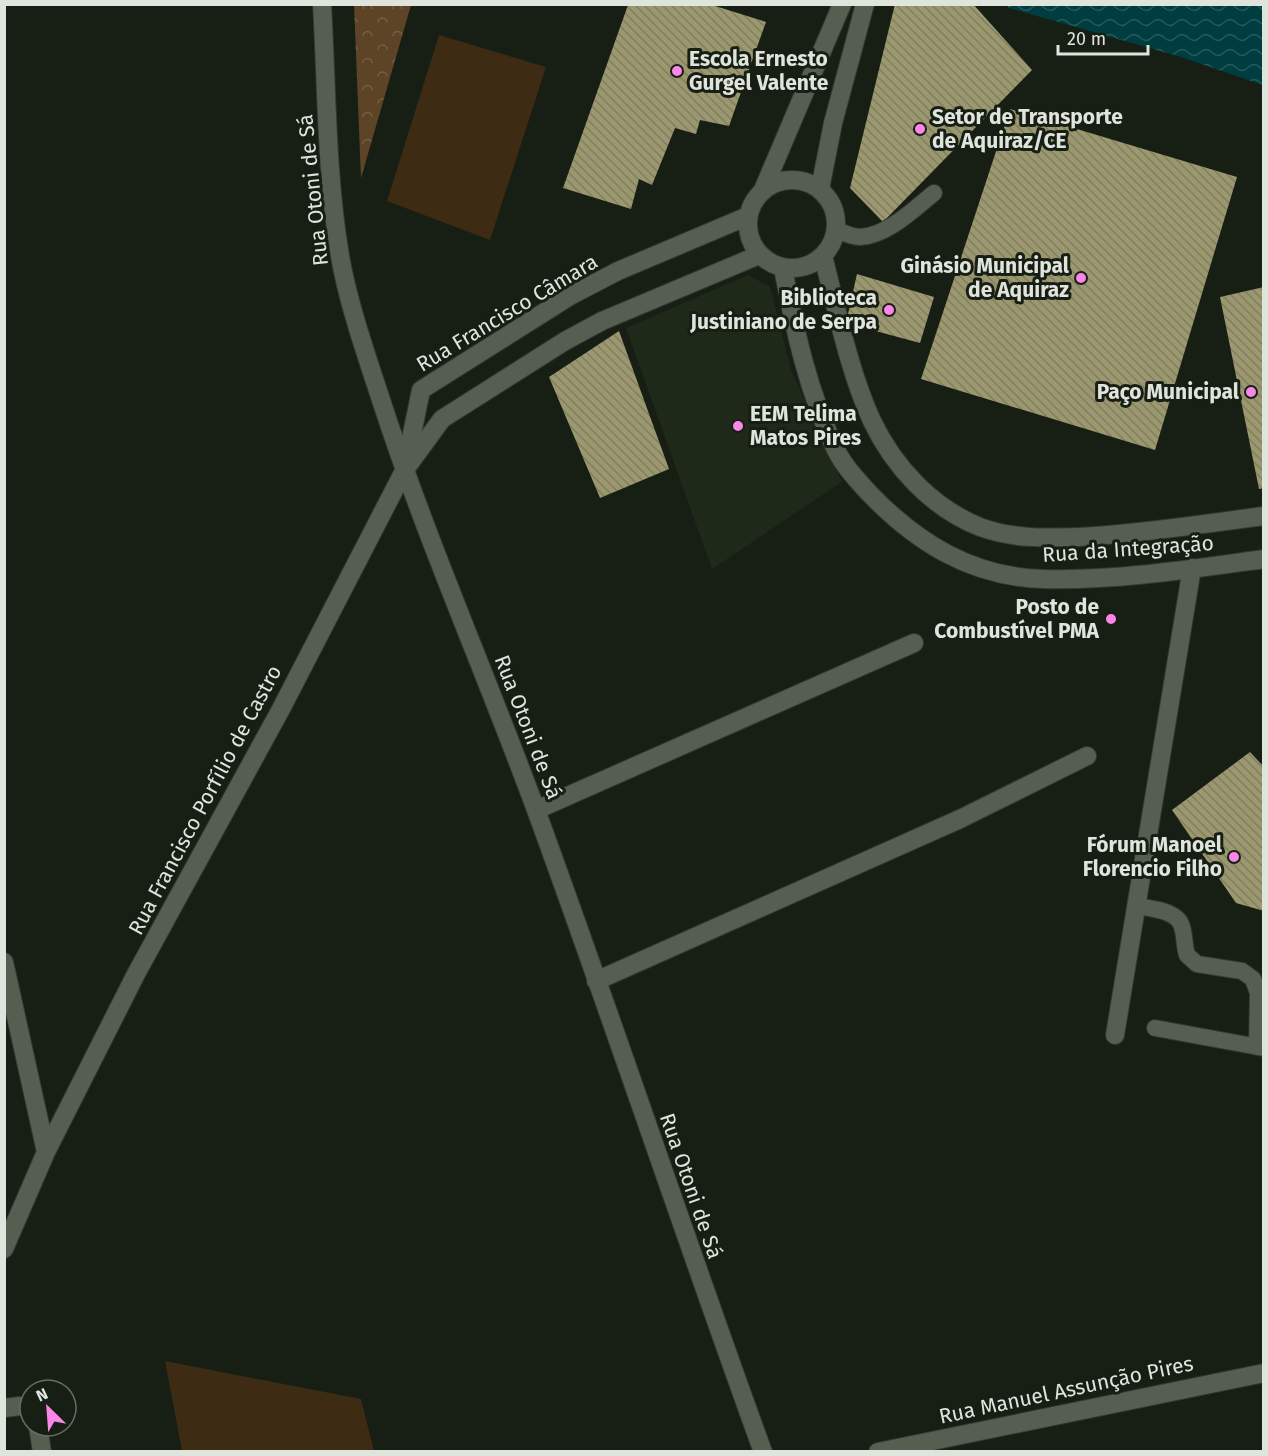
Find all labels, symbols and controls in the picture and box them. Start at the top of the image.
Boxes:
scale bar [1058,18,1148,56]
text: 20 m [1067,28,1106,50]
place label: Escola Ernesto Gurgel Valente [689,46,829,96]
marker: Escola Ernesto Gurgel Valente [670,64,684,78]
place label: Setor de Transporte de Aquiraz/CE [932,104,1123,154]
street label: Rua Otoni de Sá [292,113,334,267]
marker: Setor de Transporte de Aquiraz/CE [913,122,927,136]
street label: Rua Francisco Câmara [412,249,602,377]
place label: Ginásio Municipal de Aquiraz [900,253,1070,303]
marker: Ginásio Municipal de Aquiraz [1074,271,1088,285]
place label: Biblioteca Justiniano de Serpa [689,285,877,335]
marker: Biblioteca Justiniano de Serpa [882,303,896,317]
place label: Paço Municipal [1097,379,1240,405]
marker: Paço Municipal [1244,385,1258,399]
place label: EEM Telima Matos Pires [750,401,861,451]
marker: EEM Telima Matos Pires [731,419,745,433]
street label: Rua da Integração [1041,530,1215,568]
place label: Posto de Combustível PMA [934,594,1100,644]
marker: Posto de Combustível PMA [1104,612,1118,626]
street label: Rua Otoni de Sá [489,651,567,803]
street label: Rua Francisco Porfílio de Castro [123,661,287,939]
place label: Fórum Manoel Florencio Filho [1083,832,1223,882]
marker: Fórum Manoel Florencio Filho [1227,850,1241,864]
street label: Rua Otoni de Sá [654,1110,728,1262]
street label: Rua Manuel Assunção Pires [936,1350,1196,1430]
north arrow [18,1378,78,1438]
text: N [33,1384,51,1406]

